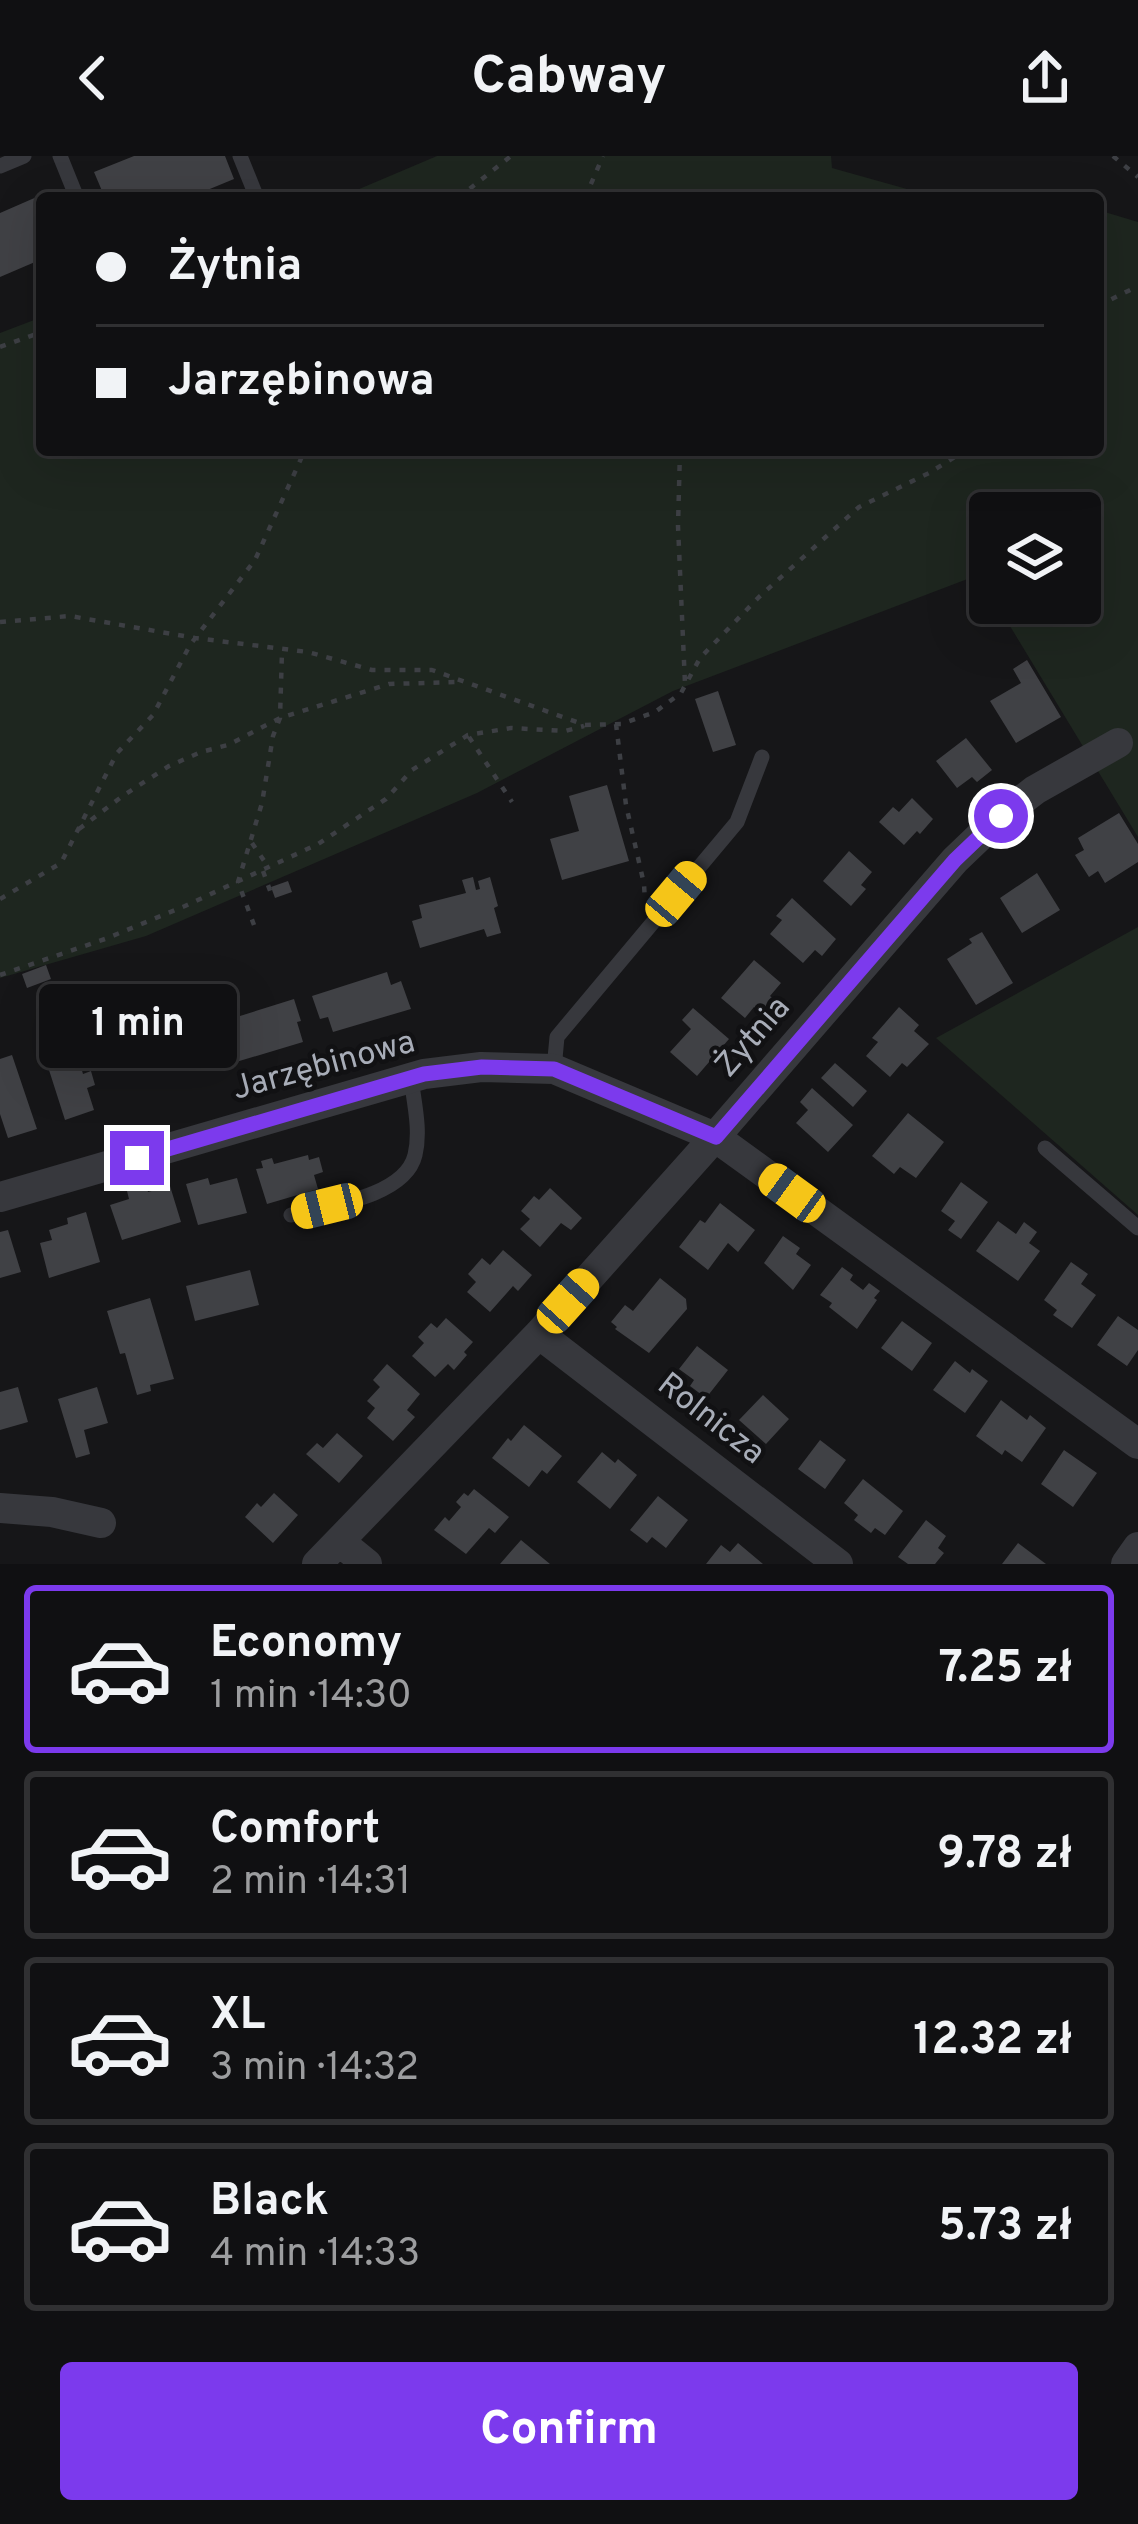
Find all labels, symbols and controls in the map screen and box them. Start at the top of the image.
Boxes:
text: Cabway [471,44,667,113]
icon: back [60,45,126,111]
icon: share [1012,45,1078,111]
text: Żytnia [168,239,302,296]
text: Jarzębinowa [168,354,435,411]
map controls [969,492,1101,624]
button: layers [969,492,1101,624]
route start [974,789,1028,843]
car [639,855,713,933]
callout: 1 min [38,984,236,1068]
street label: Żytnia [707,989,801,1087]
text: 1 min [91,1001,185,1050]
street label: Jarzębinowa [228,1022,420,1112]
route end [110,1131,164,1185]
car [752,1157,832,1229]
car [288,1180,366,1232]
car [531,1262,605,1340]
street label: Rolnicza [648,1365,772,1475]
icon: car [66,1615,174,1723]
text: Economy [210,1616,402,1673]
text: 7.25 zł [939,1641,1072,1698]
text: 1 min · 14:30 [210,1673,412,1722]
icon: car [66,1801,174,1909]
text: Comfort [210,1802,380,1859]
text: 9.78 zł [937,1827,1072,1884]
text: 2 min · 14:31 [210,1859,411,1908]
icon: car [66,1987,174,2095]
text: XL [210,1988,265,2045]
text: 12.32 zł [913,2013,1072,2070]
text: 3 min · 14:32 [210,2045,419,2094]
icon: car [66,2173,174,2281]
text: Black [210,2174,329,2231]
text: 5.73 zł [938,2199,1072,2256]
text: 4 min · 14:33 [210,2231,420,2280]
button: Confirm [60,2362,1078,2500]

